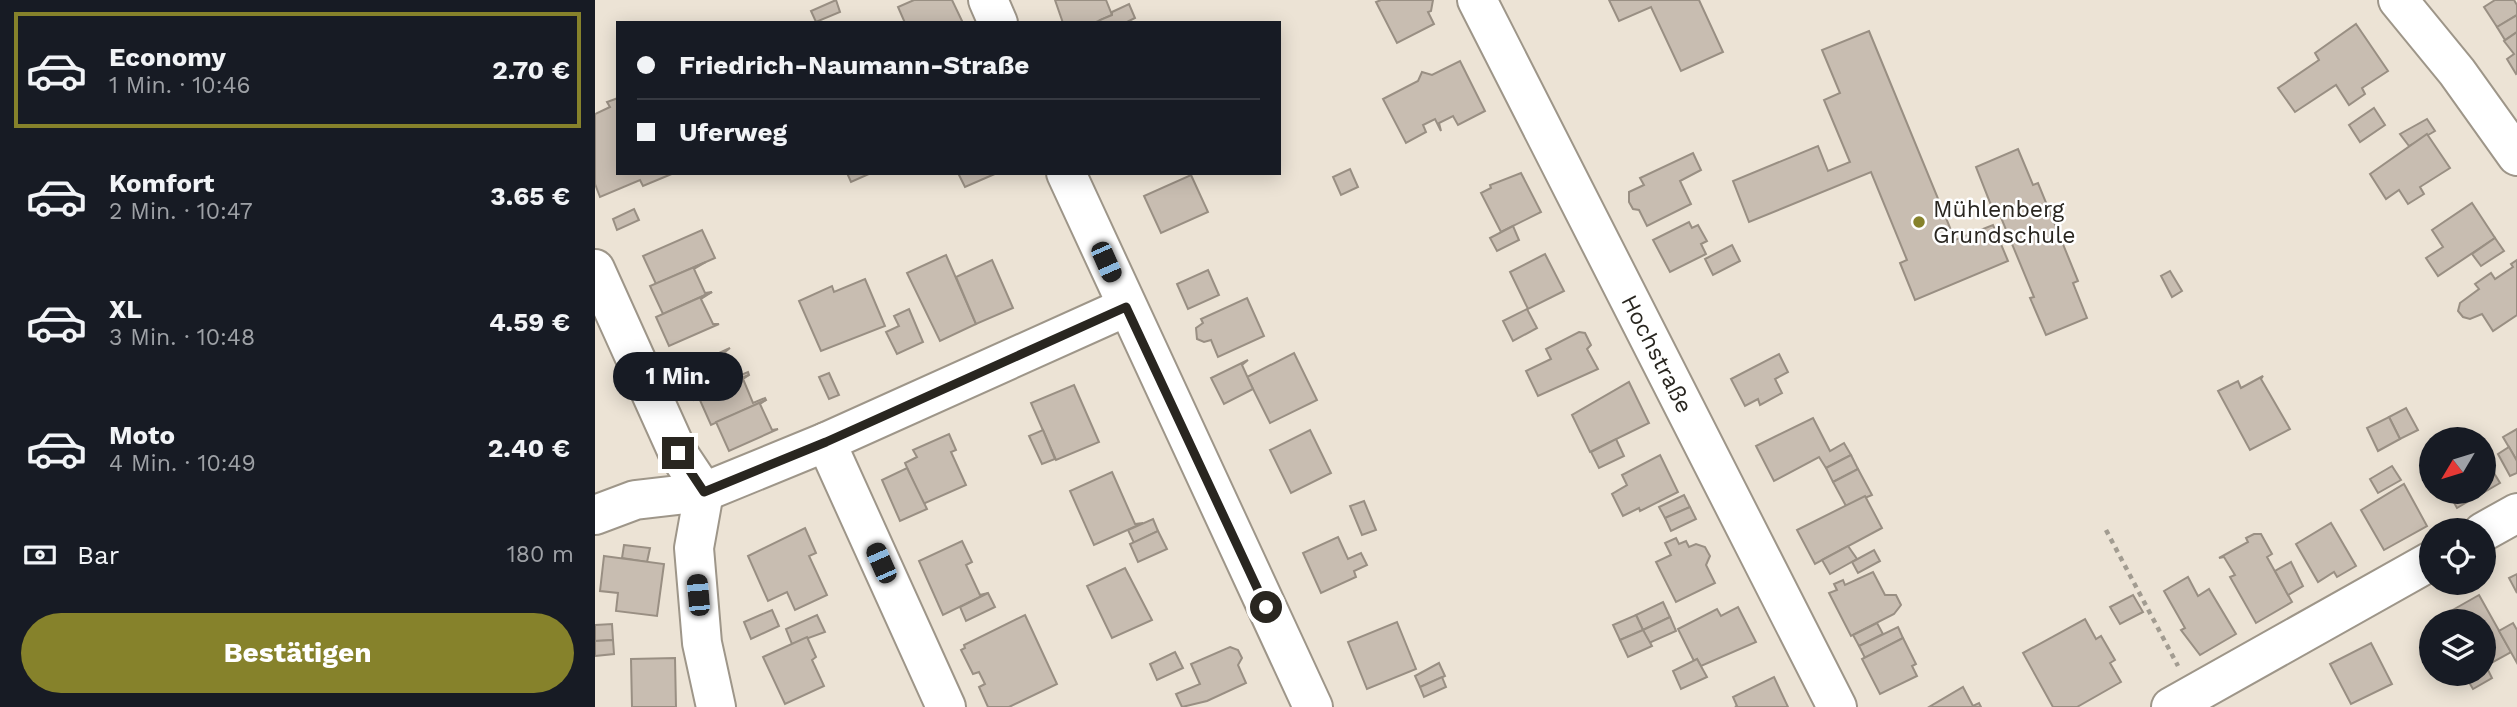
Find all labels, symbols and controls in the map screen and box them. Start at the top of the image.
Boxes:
icon: car [25,39,88,102]
text: Economy [109,42,226,72]
text: Friedrich-Naumann-Straße [679,50,1029,80]
text: 2.70 € [492,55,570,85]
text: 1 Min. · 10:46 [109,72,250,99]
text: Uferweg [679,117,787,147]
icon: car [25,165,88,228]
text: Komfort [109,168,214,198]
text: 3.65 € [490,181,570,211]
place label: Mühlenberg Grundschule [1933,196,2076,249]
text: 2 Min. · 10:47 [109,198,253,225]
marker: Mühlenberg Grundschule [1911,214,1927,230]
car [1088,239,1125,285]
street label: Hochstraße [1615,290,1698,418]
icon: car [25,291,88,354]
text: XL [109,294,142,324]
text: 4.59 € [489,307,570,337]
text: 3 Min. · 10:48 [109,324,255,351]
callout: 1 Min. [613,351,743,400]
text: 1 Min. [645,363,711,390]
icon: car [25,417,88,480]
text: Moto [109,420,175,450]
north arrow [2419,427,2495,504]
map controls [2419,427,2496,686]
text: 2.40 € [488,433,570,463]
route end [662,437,694,469]
text: 4 Min. · 10:49 [109,450,256,477]
button: locate [2419,518,2496,595]
icon: cash [21,536,59,574]
text: Bar [77,540,119,570]
car [863,540,900,586]
text: 180 m [507,541,574,568]
car [686,573,711,617]
route start [1250,591,1282,623]
button: layers [2419,609,2496,686]
button: Bestätigen [21,613,574,693]

